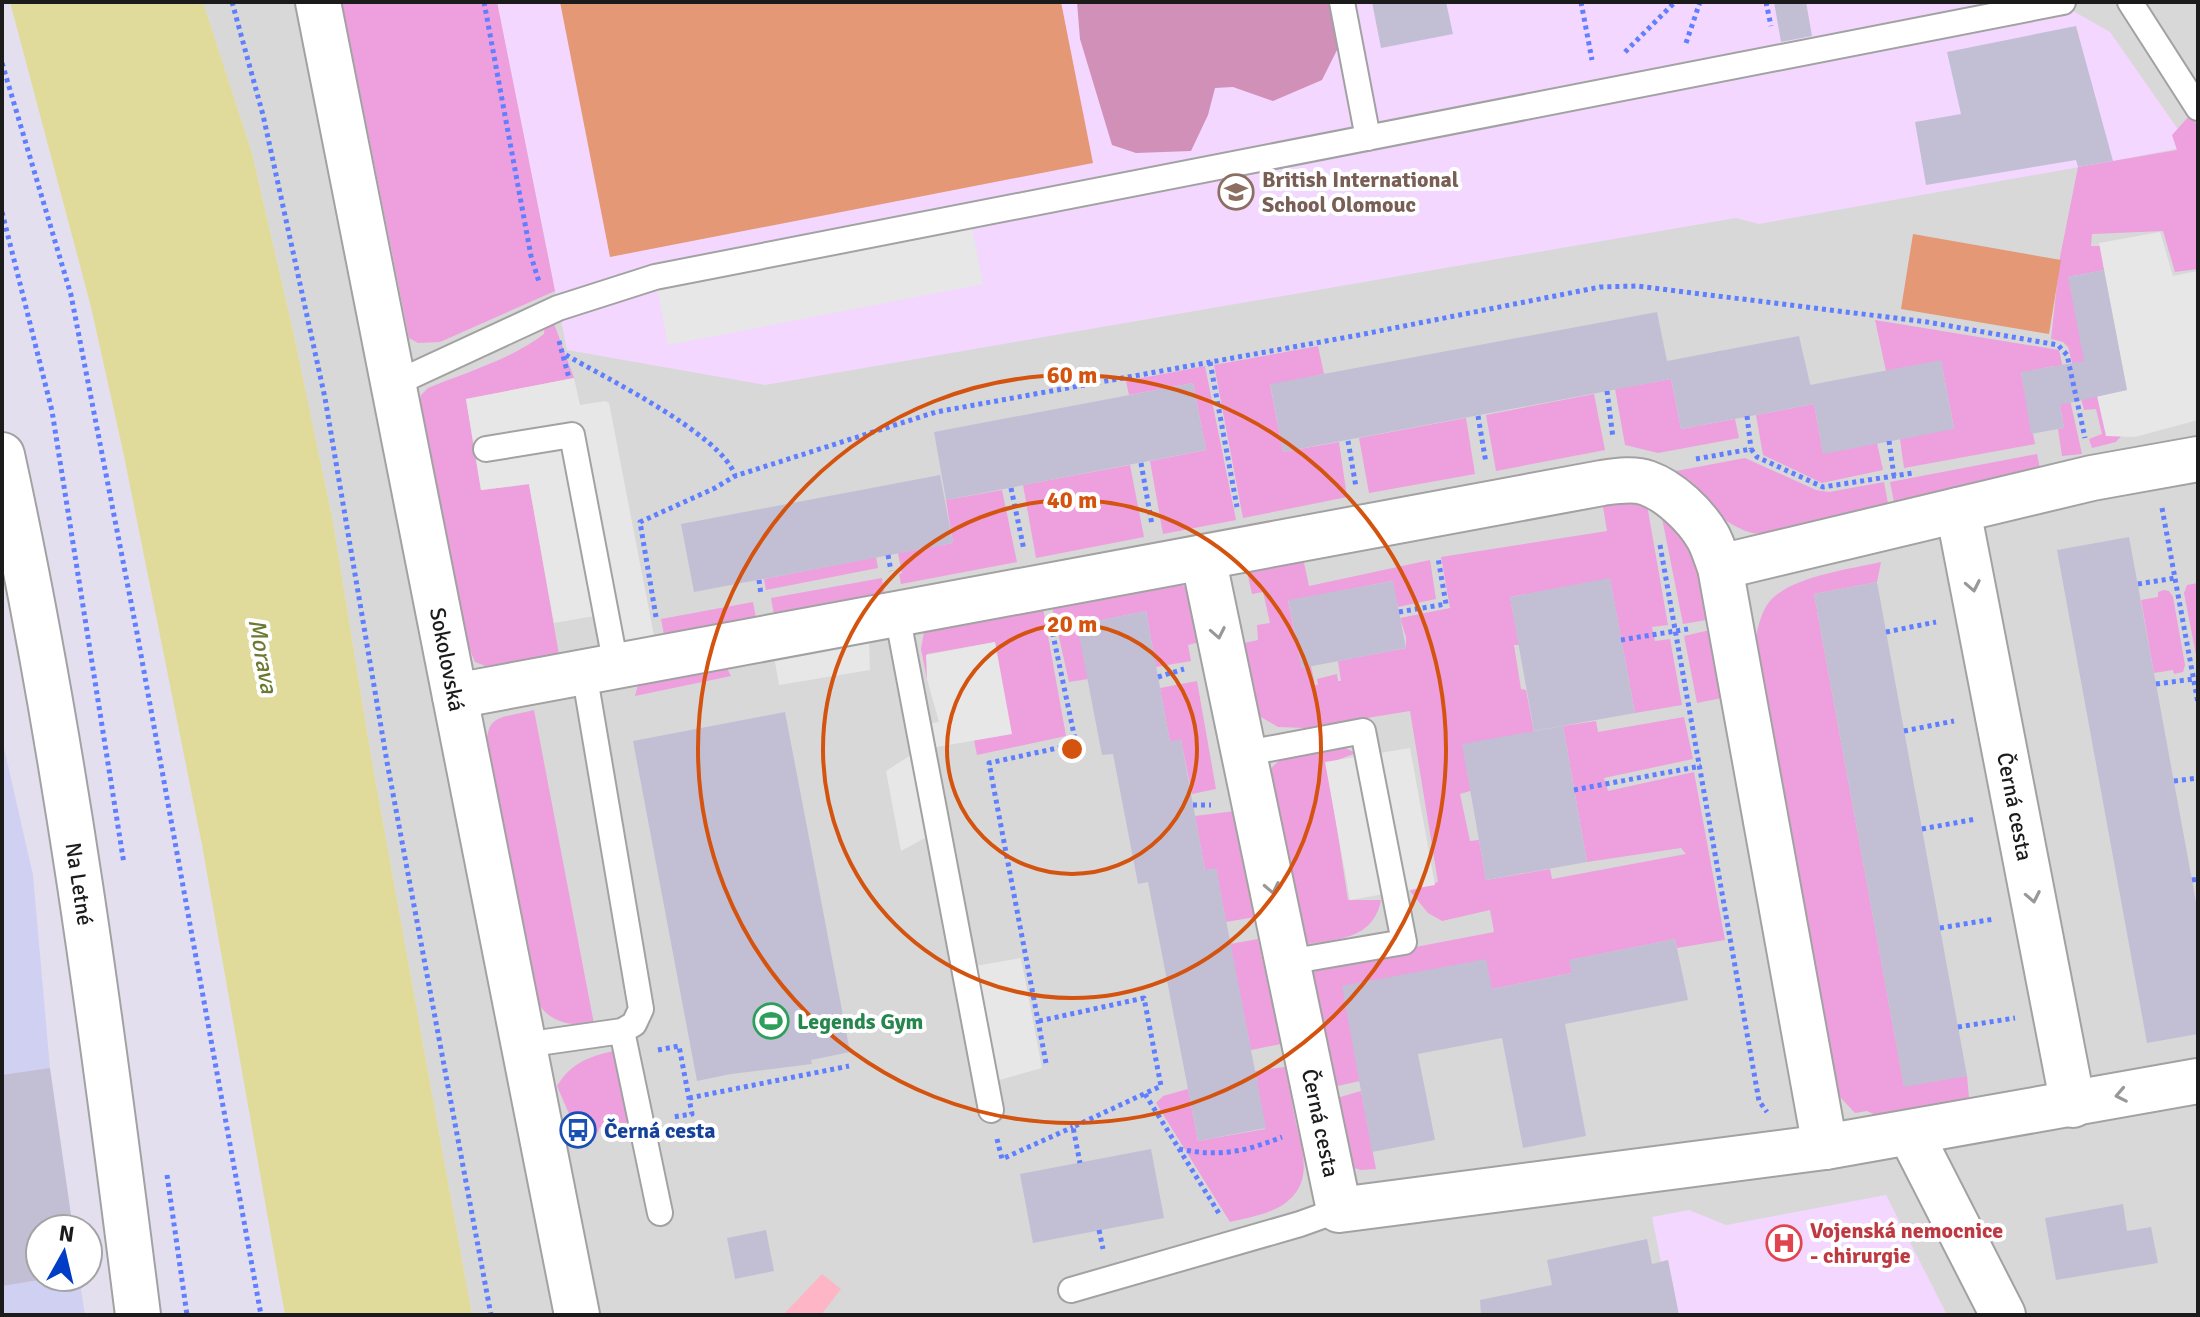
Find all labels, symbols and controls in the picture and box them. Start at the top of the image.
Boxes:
place label: British International School Olomouc [1262,166,1459,218]
school or university icon: British International School Olomouc [1217,173,1255,211]
text: 60 m [1047,360,1097,390]
text: 40 m [1047,485,1097,515]
one-way arrow [1963,580,1980,593]
street label: Sokolovská [424,605,471,713]
text: 20 m [1047,609,1097,639]
water label: Morava [242,616,284,697]
one-way arrow [1209,626,1226,640]
centre of rings [1058,735,1086,763]
street label: Černá cesta [1992,750,2039,863]
street label: Na Letné [60,841,99,927]
one-way arrow [1263,880,1280,894]
one-way arrow [2023,890,2040,903]
sports icon: Legends Gym [752,1002,790,1040]
place label: Legends Gym [797,1008,924,1035]
street label: Černá cesta [1296,1066,1345,1179]
one-way arrow [2115,1086,2128,1103]
bus stop icon: Černá cesta [559,1111,597,1149]
place label: Černá cesta [604,1117,716,1144]
north arrow [24,1213,104,1293]
place label: Vojenská nemocnice - chirurgie [1810,1217,2003,1269]
text: N [57,1219,76,1248]
hospital icon: Vojenská nemocnice - chirurgie [1765,1224,1803,1262]

